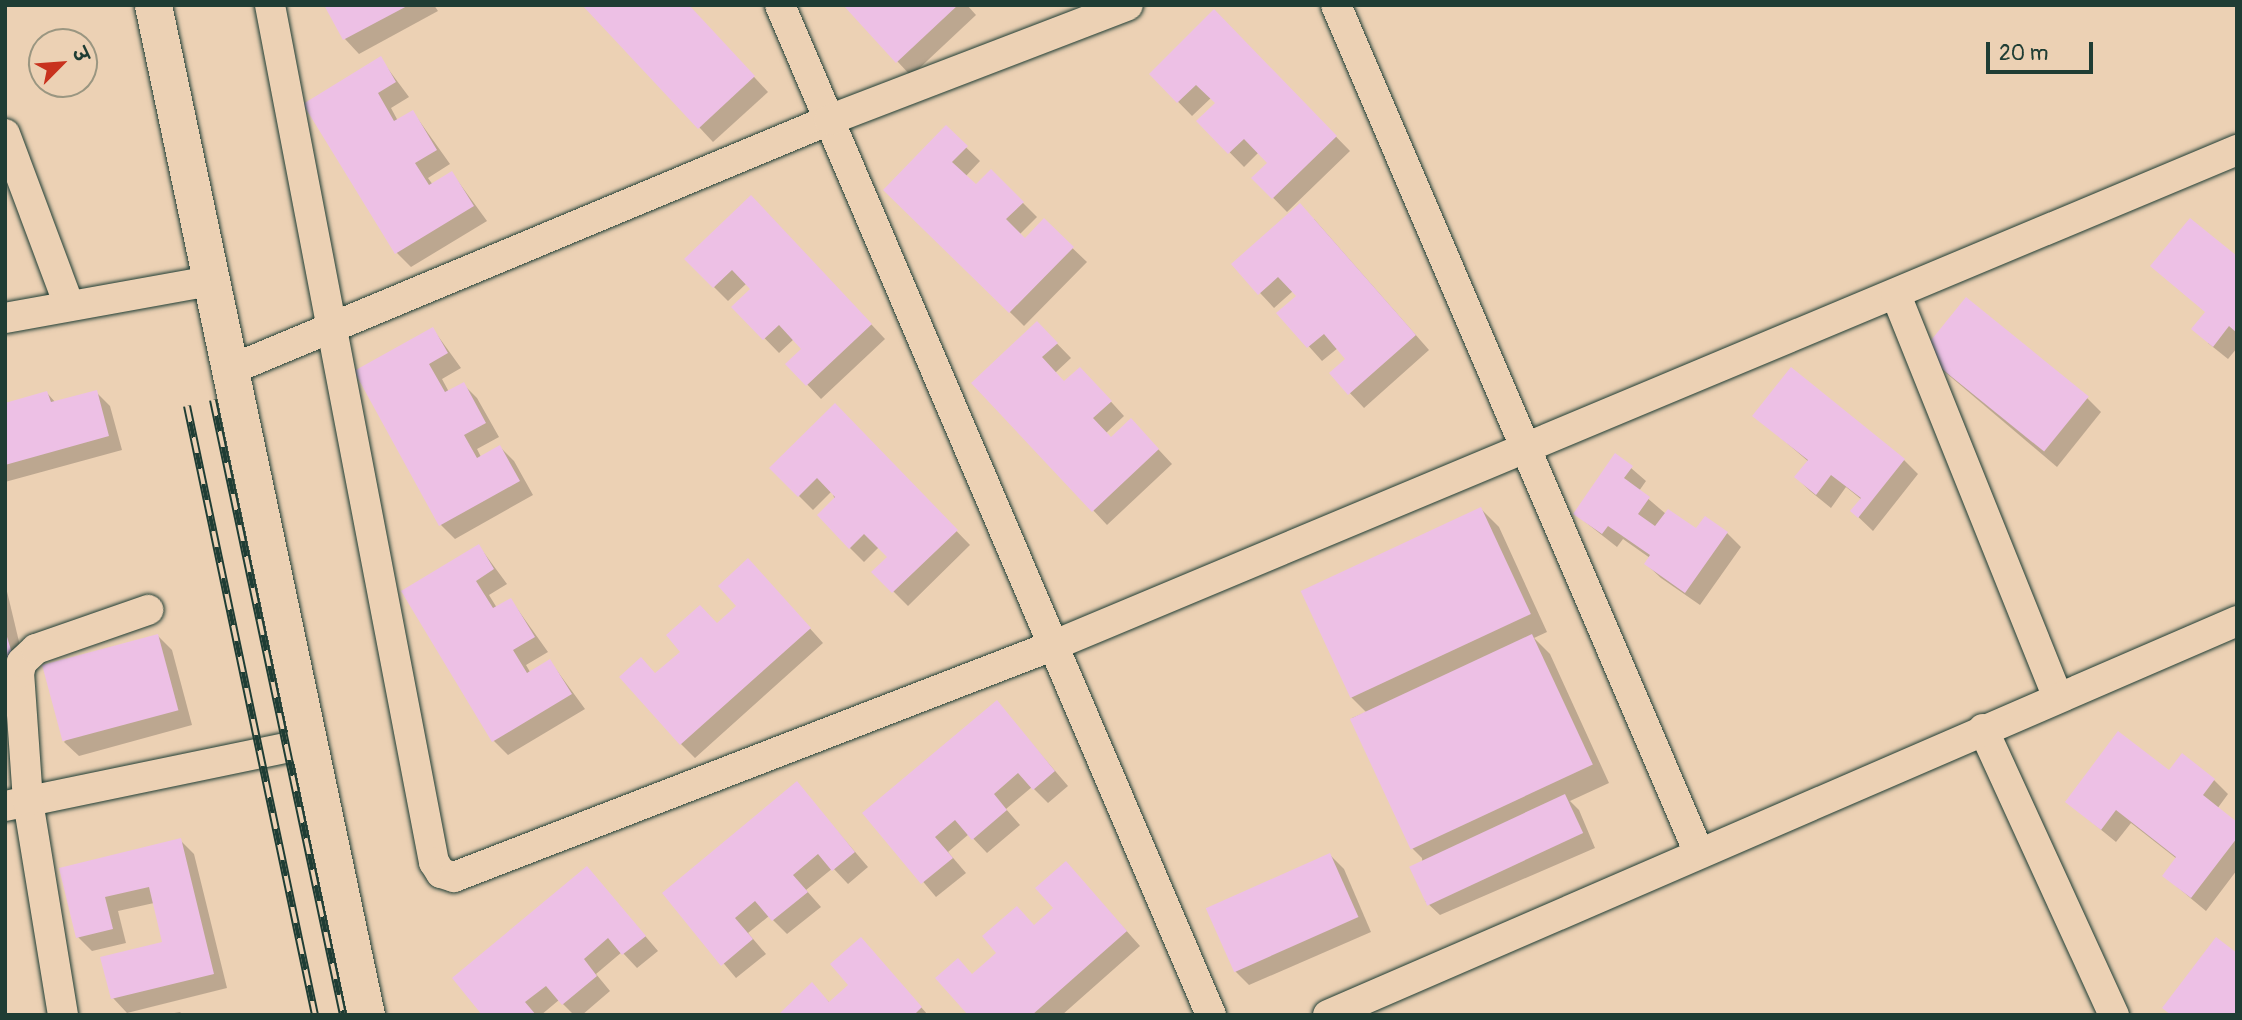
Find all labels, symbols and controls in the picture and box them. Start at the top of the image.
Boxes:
north arrow [28,28,98,98]
scale bar [1990,28,2097,72]
text: 20 m [1999,40,2048,67]
text: उ [67,44,94,66]

